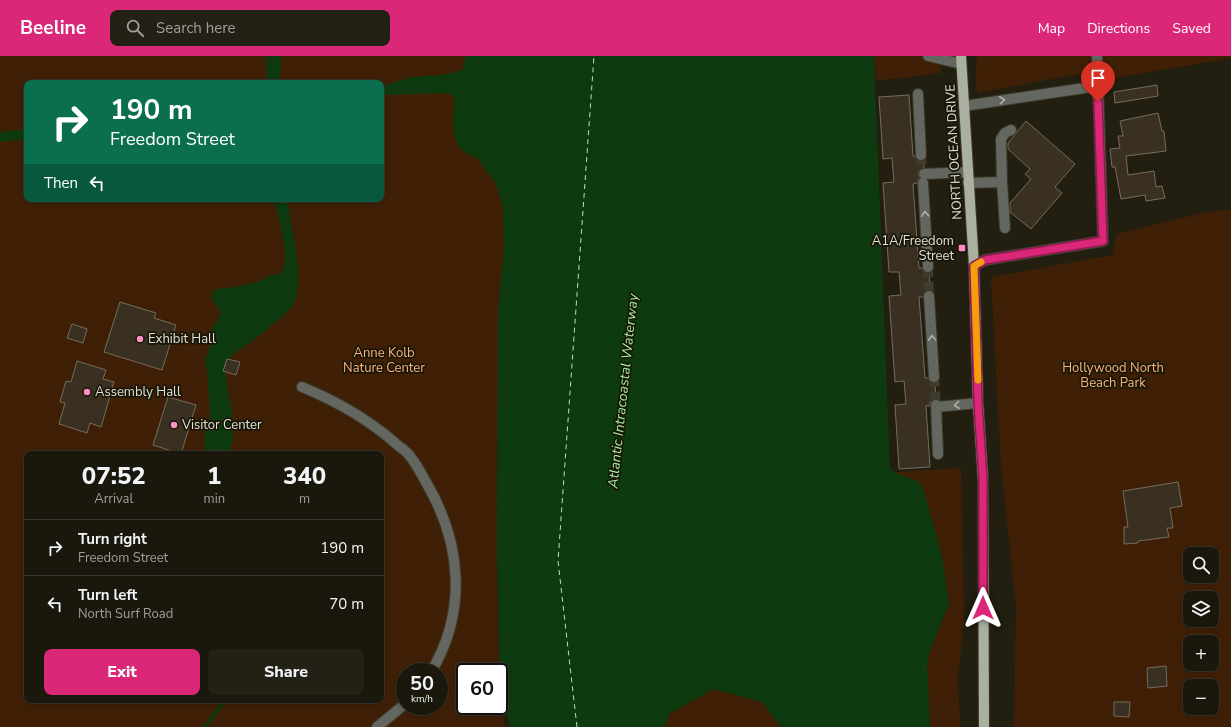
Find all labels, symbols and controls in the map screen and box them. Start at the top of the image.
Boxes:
search box [110,10,390,46]
text: Beeline [20,15,86,41]
icon: search [124,17,146,39]
text: Search here [156,18,236,38]
text: Map [1038,19,1065,38]
text: Directions [1087,19,1150,38]
text: Saved [1172,19,1211,38]
pin [1081,61,1115,102]
icon: arrive [1087,67,1109,89]
street label: NORTH OCEAN DRIVE [941,84,967,220]
text: 190 m [110,91,193,129]
icon: right [44,96,96,148]
one-way arrow [999,96,1005,105]
text: Freedom Street [110,127,235,151]
icon: left [86,172,108,194]
text: Then [44,173,78,193]
one-way arrow [920,211,929,217]
place label: A1A/Freedom Street [872,232,954,265]
marker: A1A/Freedom Street [957,243,967,253]
water label: Atlantic Intracoastal Waterway [603,292,643,490]
place label: Exhibit Hall [148,330,216,348]
marker: Exhibit Hall [135,334,145,344]
one-way arrow [927,335,936,341]
park label: Anne Kolb Nature Center [343,344,425,377]
park label: Hollywood North Beach Park [1062,359,1164,392]
place label: Assembly Hall [95,383,181,401]
marker: Assembly Hall [82,387,92,397]
one-way arrow [954,401,960,410]
place label: Visitor Center [181,416,262,434]
marker: Visitor Center [169,420,179,430]
text: 07:52 [82,460,146,492]
text: 1 [207,460,222,492]
text: 340 [283,460,326,492]
text: Arrival [94,490,133,508]
text: min [204,490,225,508]
text: m [299,490,310,508]
text: Turn right [78,529,147,549]
icon: right [44,537,66,559]
text: 190 m [320,538,364,558]
map controls [1183,547,1219,715]
button: search [1183,547,1219,583]
text: Freedom Street [78,549,168,567]
text: Turn left [78,585,137,605]
position arrow [962,587,1004,629]
button: layers [1183,591,1219,627]
icon: left [44,593,66,615]
text: 70 m [329,594,364,614]
text: North Surf Road [78,605,173,623]
button: + [1183,635,1219,671]
button: Exit [44,649,200,695]
button: Share [208,649,364,695]
speed limit sign: 60 [456,663,508,715]
text: 50 [410,670,434,697]
button: − [1183,679,1219,715]
text: km/h [411,692,433,706]

